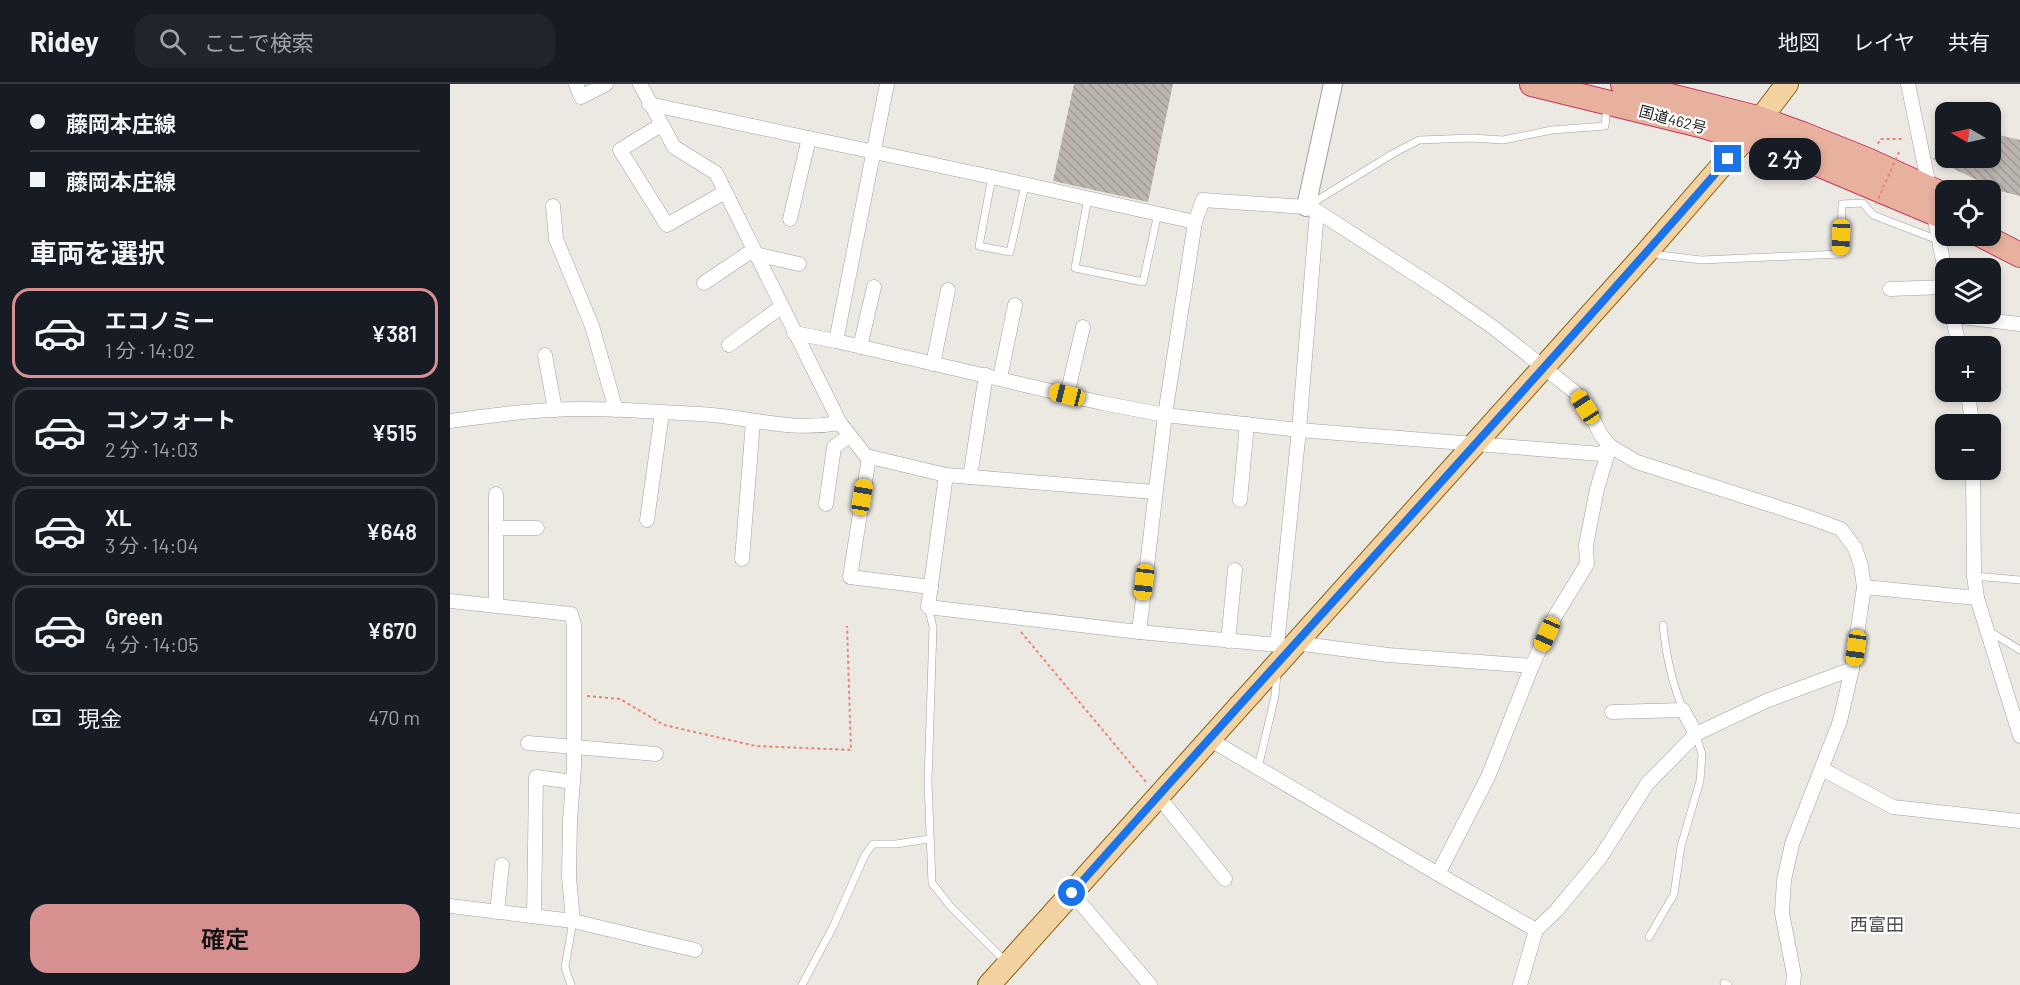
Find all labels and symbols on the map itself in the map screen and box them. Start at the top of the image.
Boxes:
street label: 国道462号 [1637,101,1709,137]
north arrow [1935,102,2001,168]
callout: 2 分 [1749,138,1821,180]
route end [1714,145,1741,172]
car [1831,219,1851,255]
car [1047,382,1087,408]
car [1568,387,1602,427]
car [850,478,874,516]
car [1133,563,1155,601]
car [1531,614,1563,654]
car [1845,629,1867,667]
route start [1058,879,1085,906]
district label: 西富田 [1850,913,1904,935]

